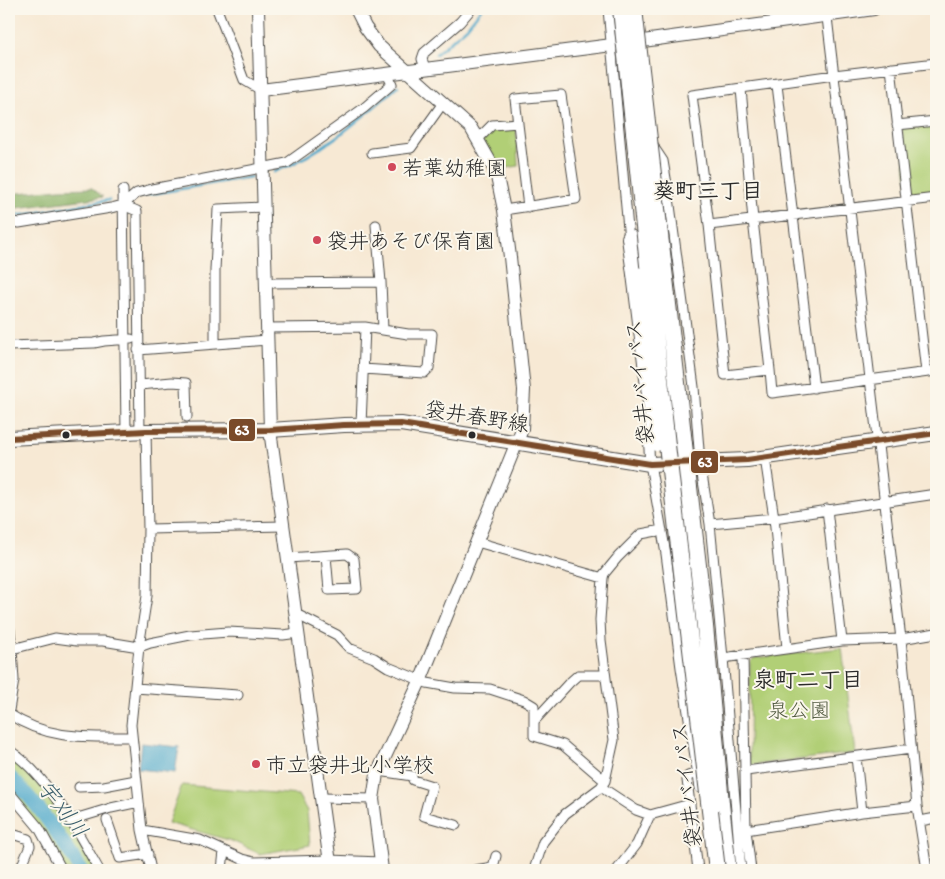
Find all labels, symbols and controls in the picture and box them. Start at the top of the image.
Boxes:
place label: 若葉幼稚園 [402,155,507,180]
marker: 若葉幼稚園 [386,161,398,173]
district label: 葵町三丁目 [653,177,763,204]
place label: 袋井あそび保育園 [327,228,495,253]
marker: 袋井あそび保育園 [311,234,323,246]
street label: 袋井バイパス [620,318,658,446]
street label: 袋井春野線 [423,395,531,437]
line badge: 63 [228,418,256,442]
text: 63 [234,422,250,439]
unlabelled marker [61,430,71,440]
unlabelled marker [467,430,477,440]
line badge: 63 [690,450,719,474]
text: 63 [697,454,713,471]
district label: 泉町二丁目 [753,666,863,693]
park label: 泉公園 [768,697,831,722]
street label: 袋井バイパス [666,721,706,849]
place label: 市立袋井北小学校 [266,752,434,777]
marker: 市立袋井北小学校 [250,758,262,770]
water label: 宇刈川 [32,775,94,843]

